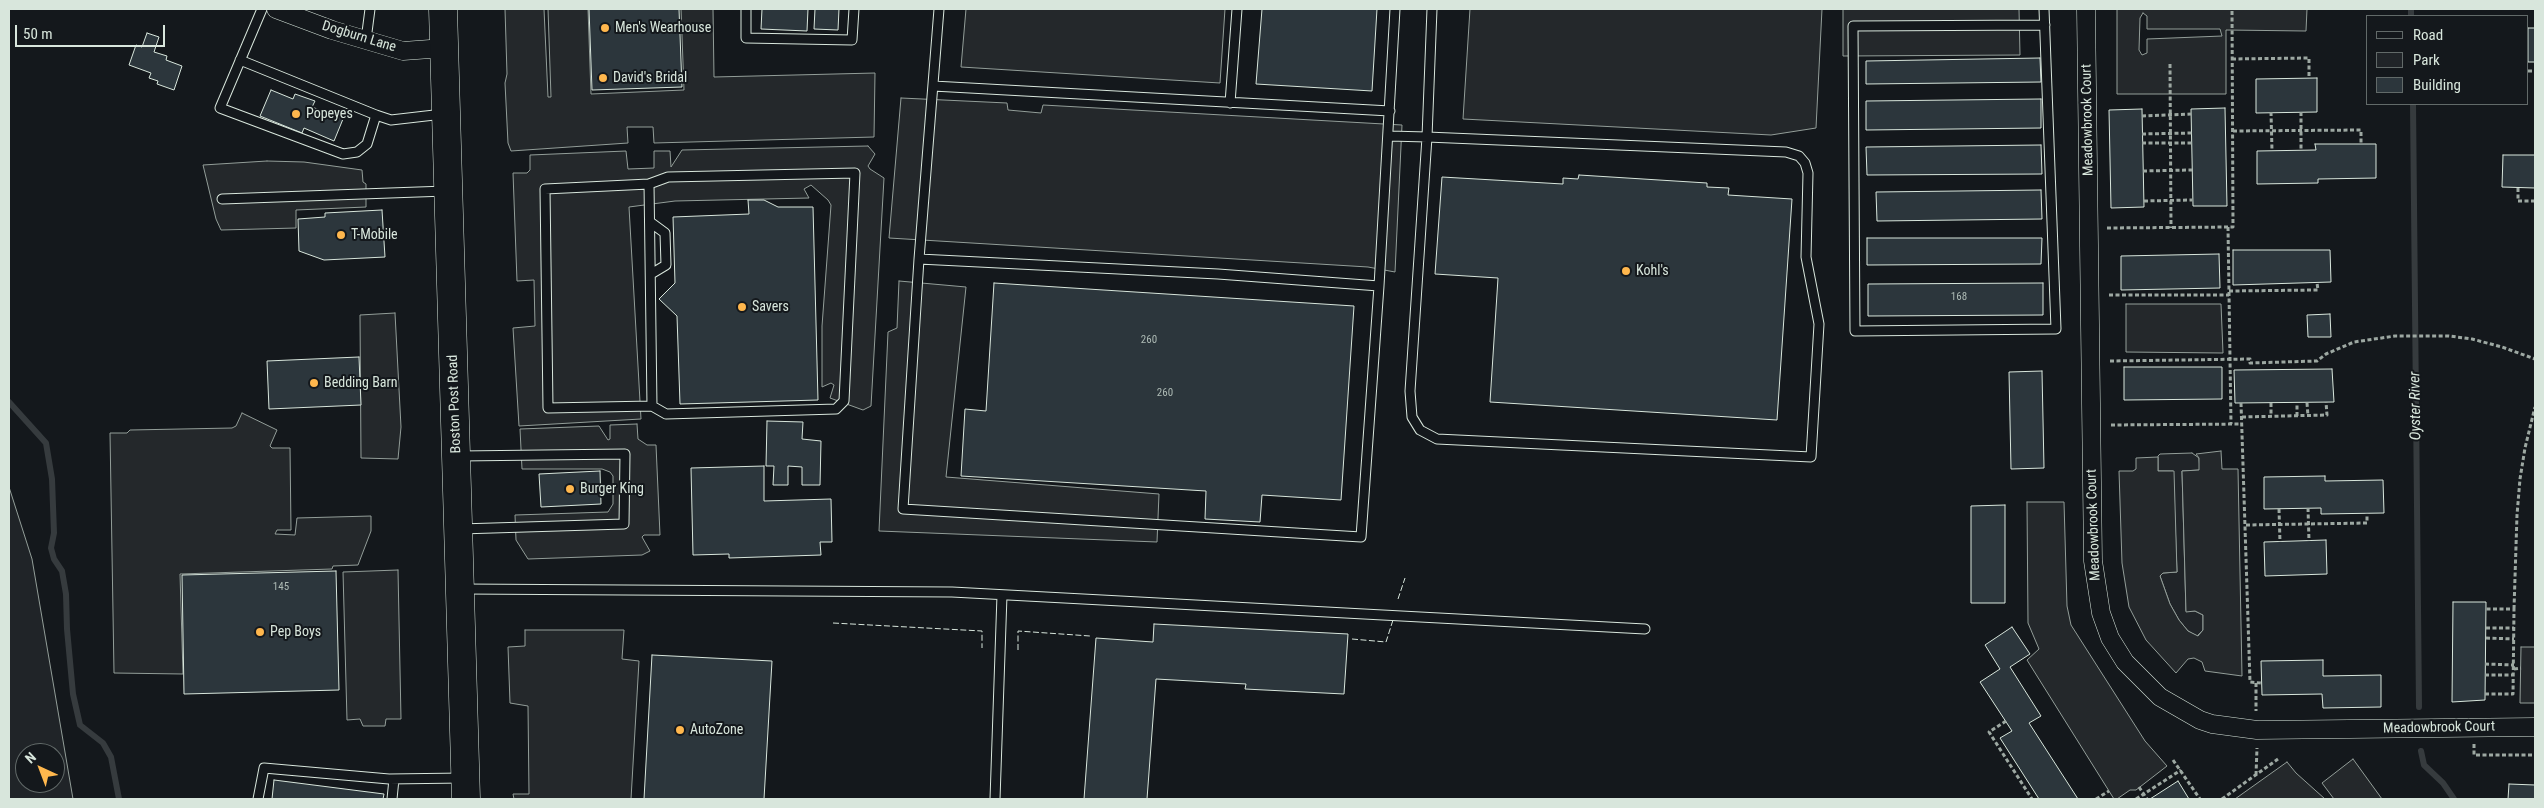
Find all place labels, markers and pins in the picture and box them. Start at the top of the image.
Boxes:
place label: Men's Wearhouse [615,20,711,36]
marker: Men's Wearhouse [599,22,611,34]
place label: David's Bridal [613,70,687,86]
marker: David's Bridal [597,72,609,84]
place label: Popeyes [306,106,353,122]
marker: Popeyes [290,108,302,120]
place label: T-Mobile [351,227,398,243]
marker: T-Mobile [335,229,347,241]
place label: Kohl's [1636,263,1669,279]
marker: Kohl's [1620,265,1632,277]
place label: Savers [752,299,789,315]
marker: Savers [736,301,748,313]
place label: Bedding Barn [324,375,398,391]
marker: Bedding Barn [308,377,320,389]
place label: Burger King [580,481,644,497]
marker: Burger King [564,483,576,495]
place label: Pep Boys [270,624,321,640]
marker: Pep Boys [254,626,266,638]
place label: AutoZone [690,722,743,738]
marker: AutoZone [674,724,686,736]

